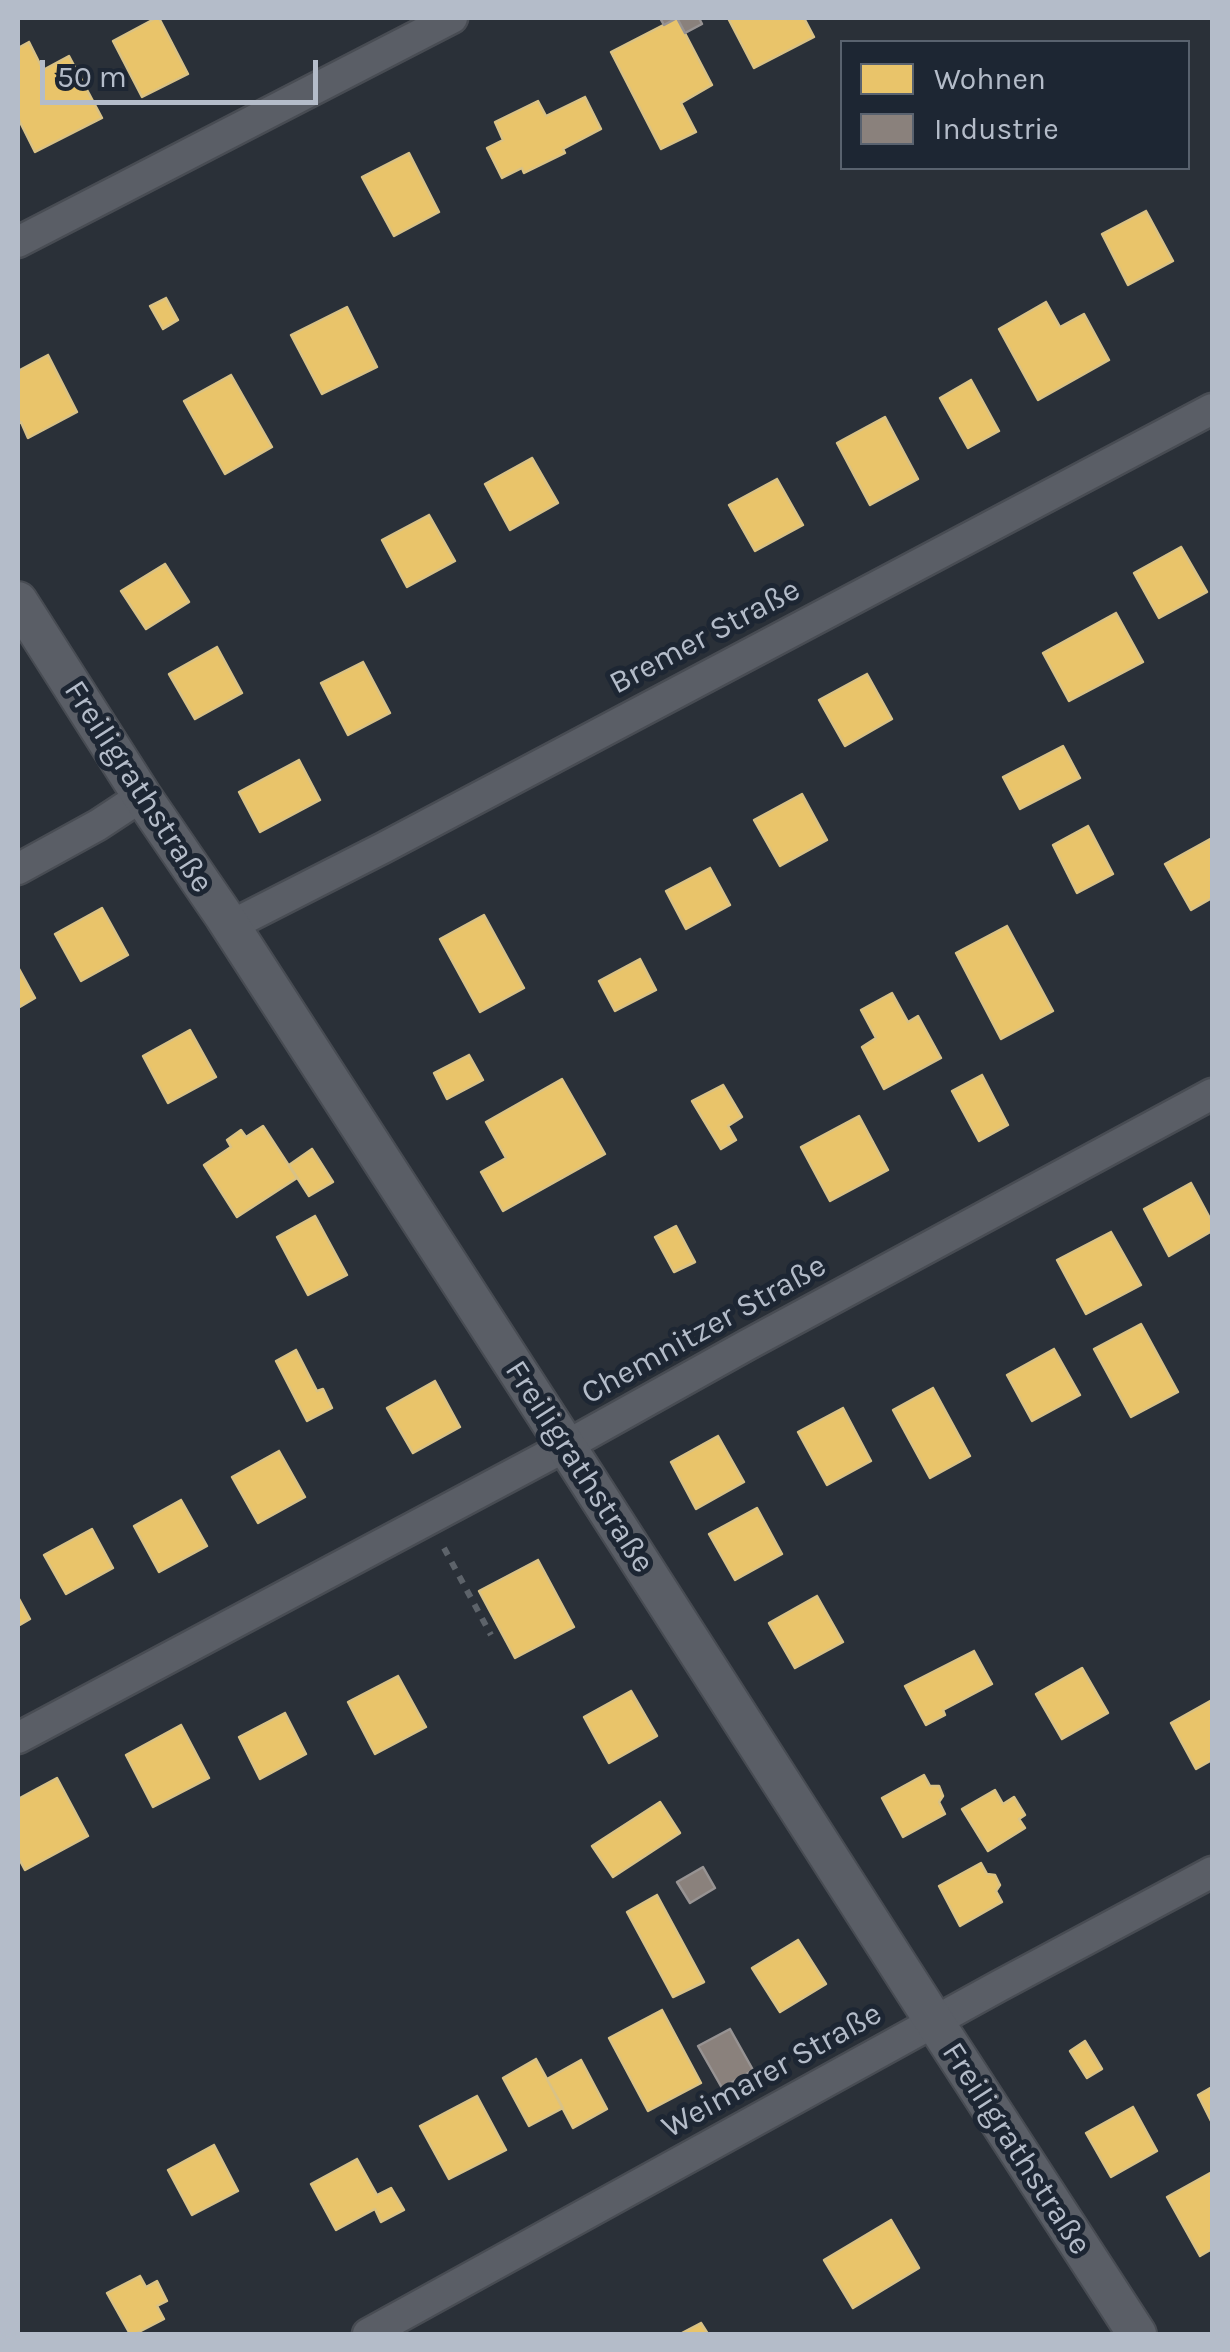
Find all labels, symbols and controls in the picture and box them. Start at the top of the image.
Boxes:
scale bar [45,40,322,102]
legend [840,40,1190,170]
text: 50 m [57,59,127,95]
text: Wohnen [934,61,1046,97]
text: Industrie [934,111,1059,147]
street label: Bremer Straße [603,571,807,703]
street label: Freiligrathstraße [55,674,221,900]
street label: Chemnitzer Straße [575,1247,833,1413]
street label: Freiligrathstraße [496,1354,662,1580]
street label: Weimarer Straße [656,1995,888,2147]
street label: Freiligrathstraße [933,2036,1099,2262]

